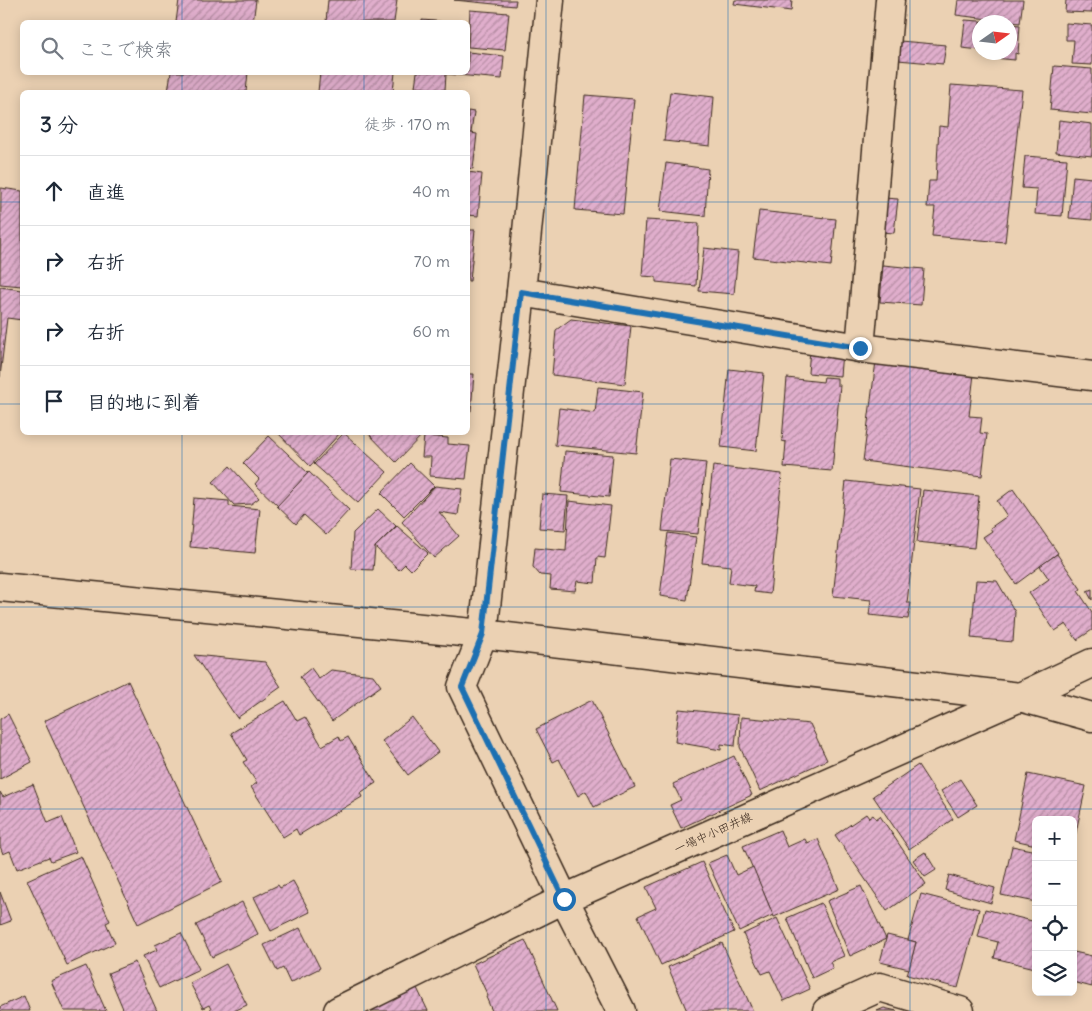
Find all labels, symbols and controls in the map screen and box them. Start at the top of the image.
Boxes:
north arrow [972,15,1017,60]
search box [20,20,470,75]
icon: search [38,34,66,62]
text: ここで検索 [78,37,173,61]
text: 3 分 [40,111,78,138]
text: 徒歩 · 170 m [364,114,450,134]
icon: ahead [40,177,68,205]
text: 直進 [87,180,125,204]
text: 40 m [412,181,450,201]
icon: right [40,247,68,275]
text: 右折 [87,250,125,274]
text: 70 m [414,251,450,271]
icon: right [40,317,68,345]
text: 右折 [87,320,125,344]
text: 60 m [412,321,450,341]
route end [849,337,872,360]
icon: arrive [40,387,68,415]
text: 目的地に到着 [87,390,201,414]
street label: 一場中小田井線 [671,809,754,856]
map controls [1032,816,1077,996]
button: + [1032,816,1077,861]
button: − [1032,861,1077,906]
route start [553,888,576,911]
button: locate [1032,906,1077,951]
button: layers [1032,951,1077,996]

